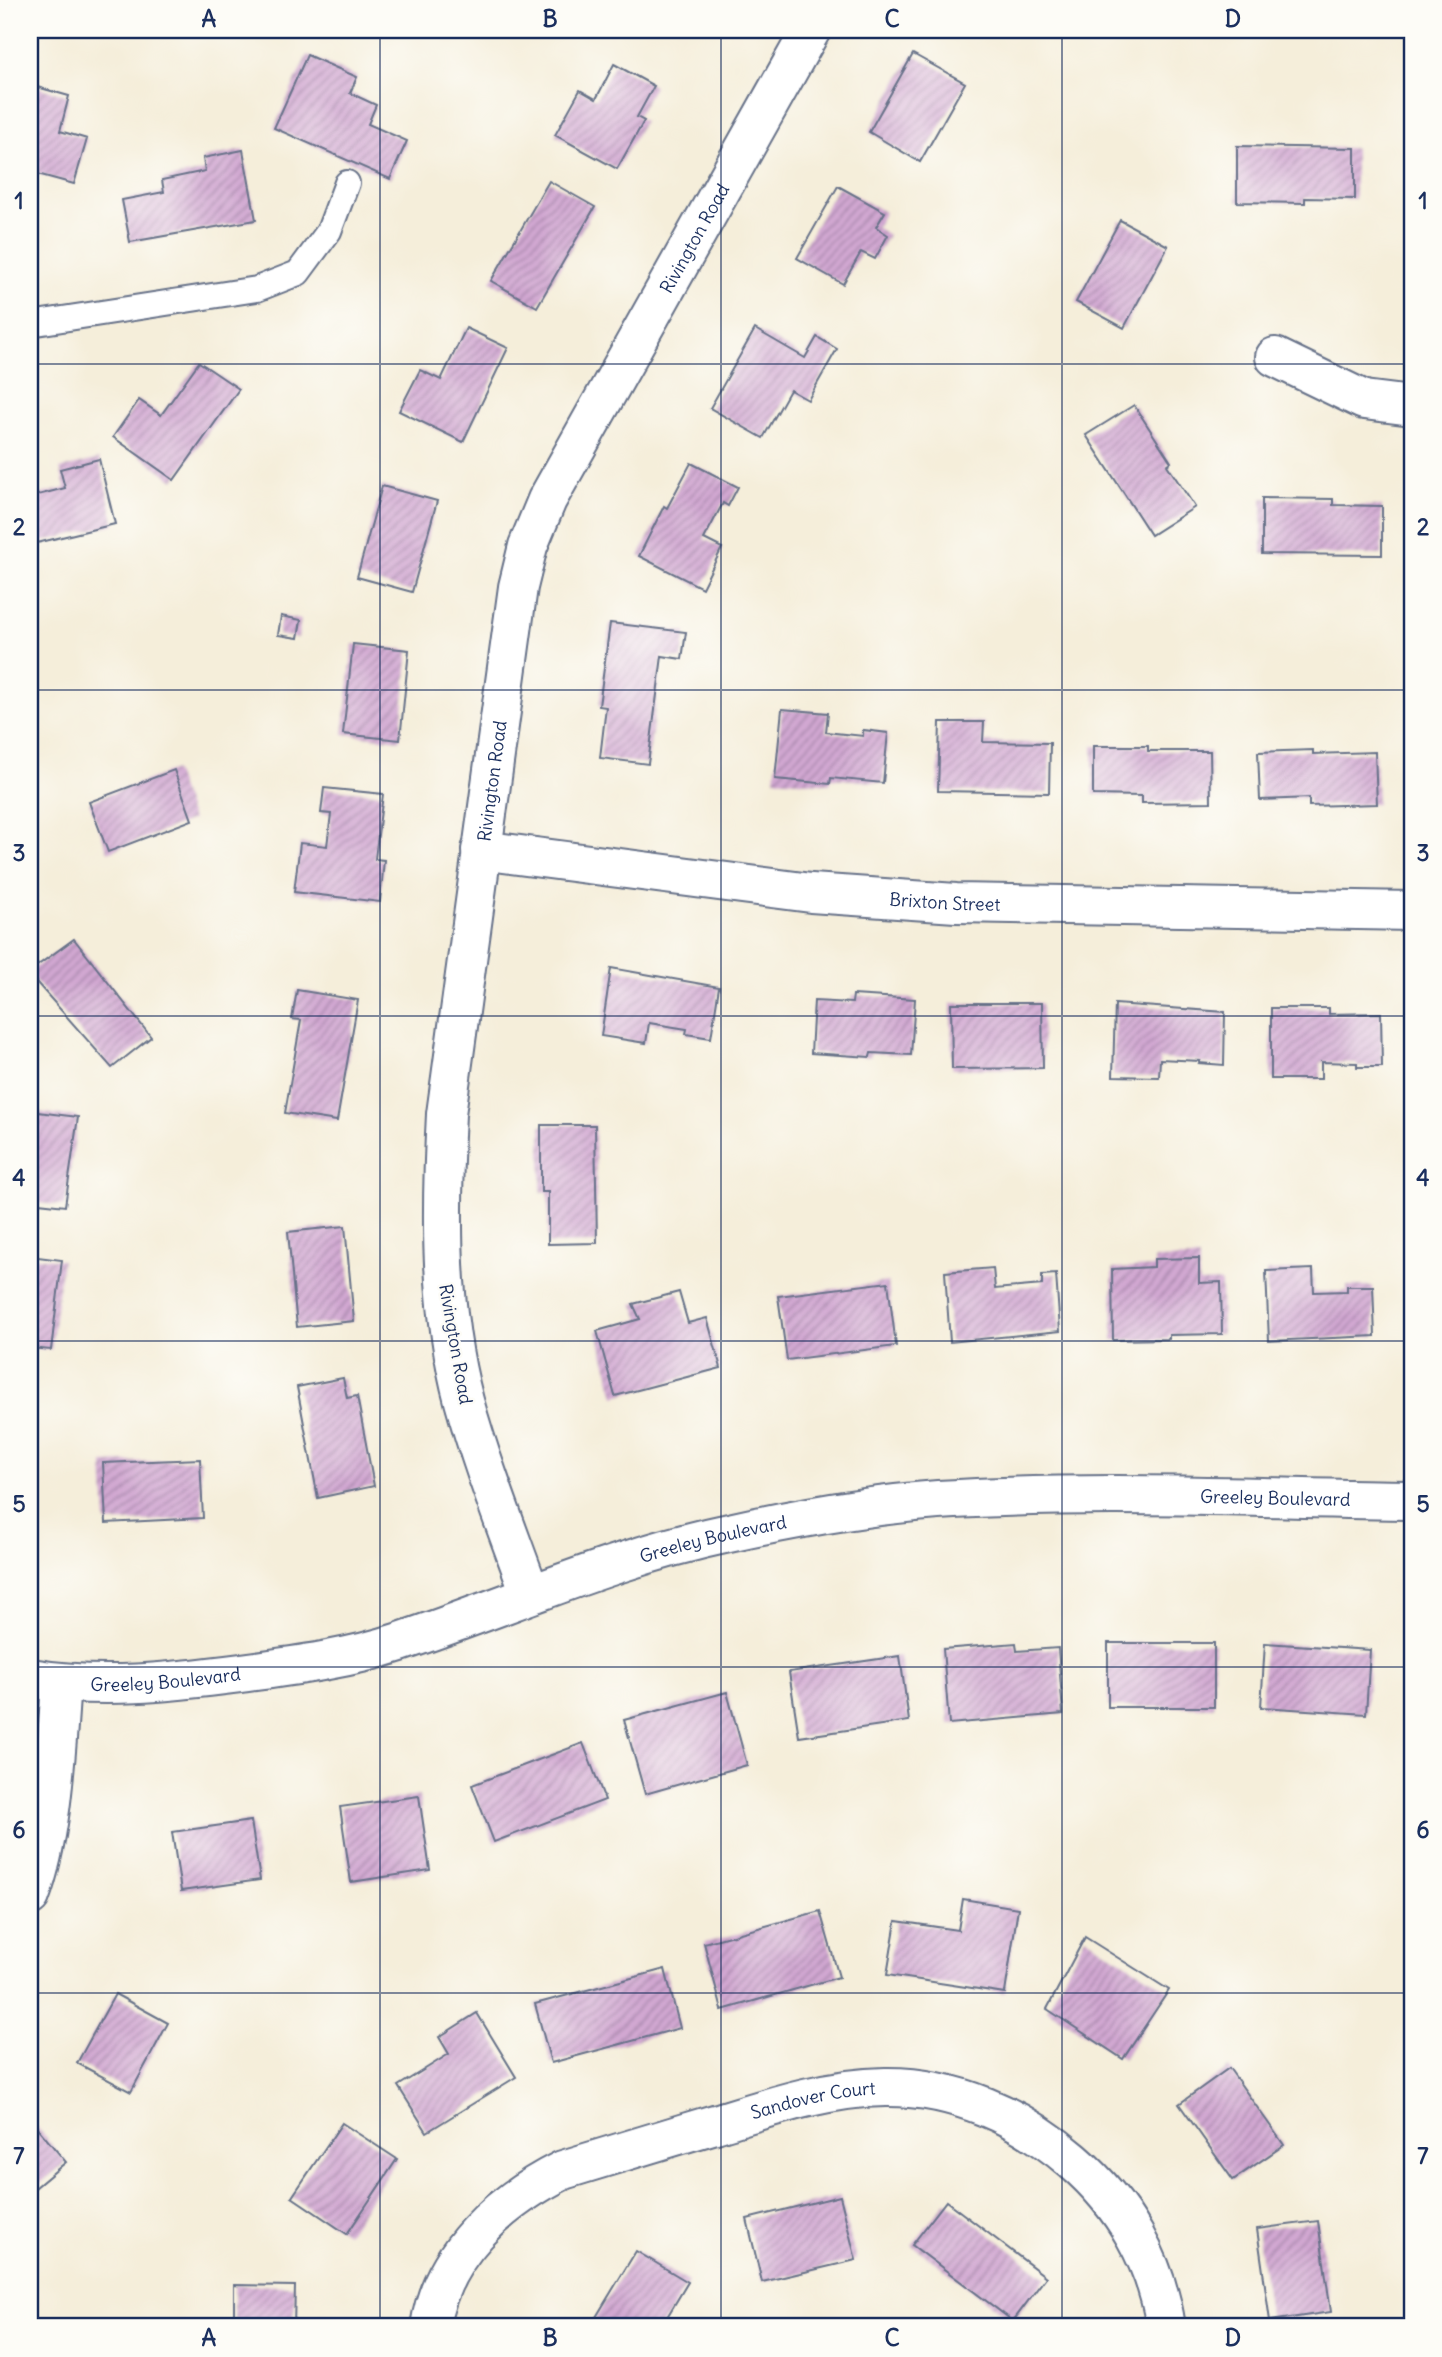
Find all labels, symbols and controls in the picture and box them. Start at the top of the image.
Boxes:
text: A [202,4,217,33]
text: B [542,4,558,33]
text: C [884,4,900,33]
text: D [1225,4,1241,33]
street label: Rivington Road [654,179,734,297]
text: 1 [14,186,24,215]
text: 1 [1418,186,1428,215]
text: 2 [13,512,26,541]
text: 2 [1417,512,1430,541]
street label: Rivington Road [472,719,511,843]
text: 3 [12,838,26,867]
text: 3 [1416,838,1430,867]
street label: Brixton Street [889,887,1001,915]
text: 4 [12,1163,26,1192]
text: 4 [1416,1163,1430,1192]
street label: Rivington Road [434,1282,478,1406]
street label: Greeley Boulevard [1200,1484,1351,1510]
text: 5 [12,1489,26,1518]
text: 5 [1416,1489,1430,1518]
street label: Greeley Boulevard [637,1510,789,1567]
street label: Greeley Boulevard [90,1662,242,1696]
text: 6 [12,1815,26,1844]
text: 6 [1416,1815,1430,1844]
street label: Sandover Court [748,2076,876,2124]
text: 7 [13,2141,25,2170]
text: 7 [1417,2141,1429,2170]
text: A [202,2323,217,2352]
text: B [542,2323,558,2352]
text: C [884,2323,900,2352]
text: D [1225,2323,1241,2352]

